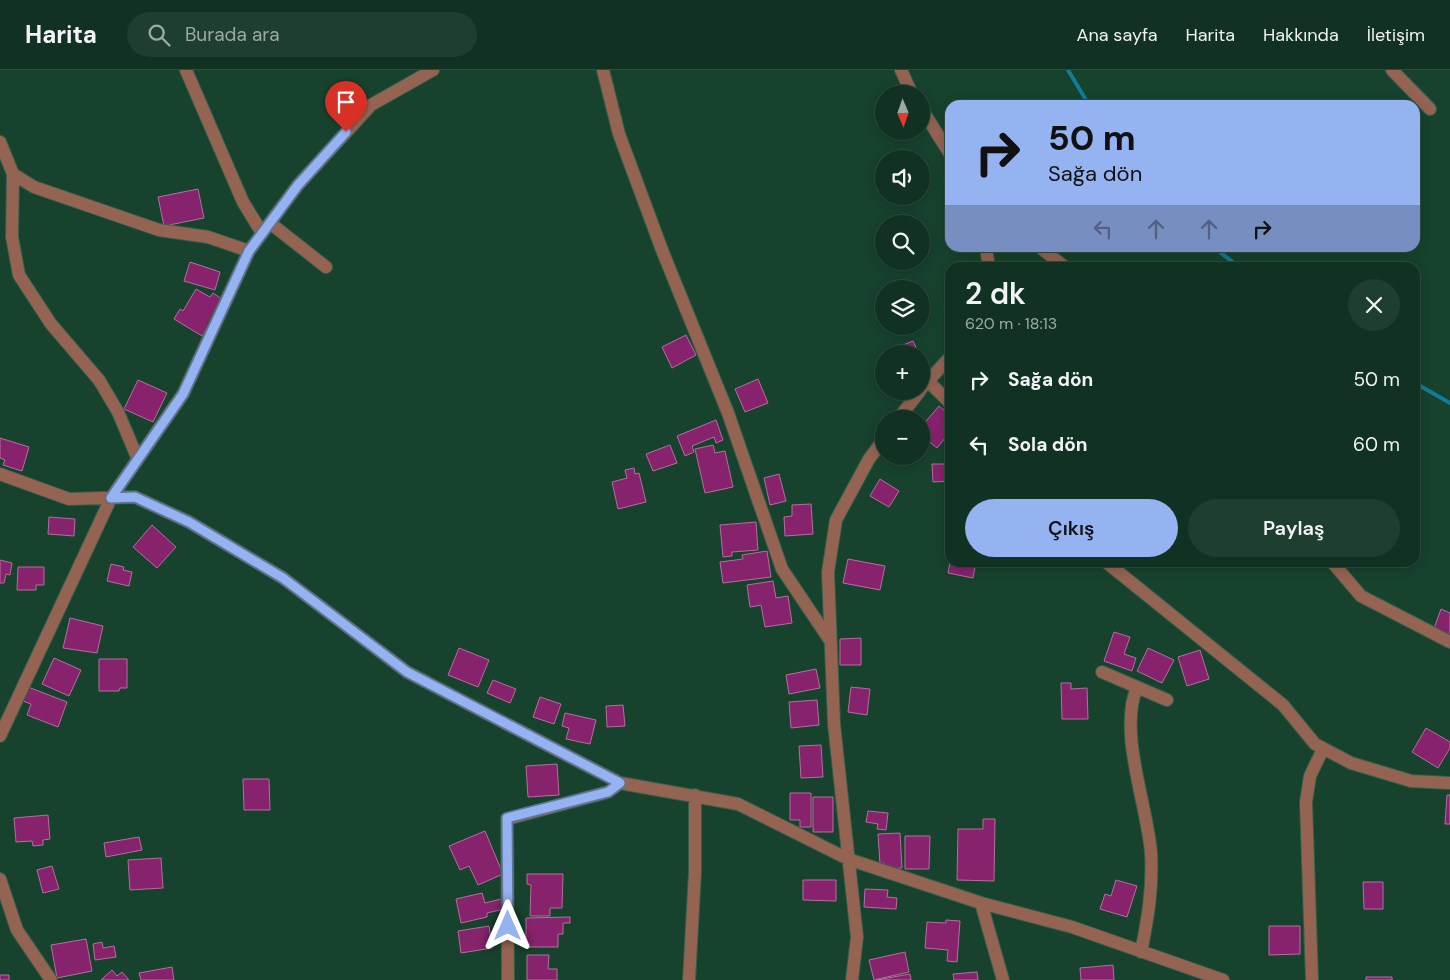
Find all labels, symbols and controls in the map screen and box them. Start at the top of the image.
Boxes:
search box [127,12,477,57]
text: Harita [25,19,97,50]
icon: search [145,21,173,49]
text: Burada ara [185,22,280,47]
text: Ana sayfa [1077,23,1157,47]
text: Harita [1185,23,1235,47]
text: Hakkında [1263,23,1339,47]
text: İletişim [1367,23,1425,47]
pin [325,81,367,132]
north arrow [875,85,930,140]
map controls [875,85,930,465]
icon: arrive [332,88,360,116]
text: 50 m [1048,115,1136,161]
icon: right [965,120,1030,185]
button: sound [875,150,930,205]
text: Sağa dön [1048,159,1142,188]
button: search [875,215,930,270]
icon: left [1089,215,1117,243]
icon: ahead [1142,215,1170,243]
icon: ahead [1195,215,1223,243]
icon: right [1248,215,1276,243]
text: 2 dk [965,274,1026,313]
button: close [1348,279,1400,331]
button: layers [875,280,930,335]
text: 620 m · 18:13 [965,313,1057,334]
button: + [875,345,930,400]
icon: right [965,366,993,394]
text: Sağa dön [1008,367,1093,392]
text: 50 m [1353,367,1400,392]
button: − [875,410,930,465]
icon: left [965,431,993,459]
text: Sola dön [1008,432,1088,457]
text: 60 m [1353,432,1400,457]
button: Çıkış [965,499,1178,557]
button: Paylaş [1188,499,1400,557]
position arrow [481,899,533,951]

